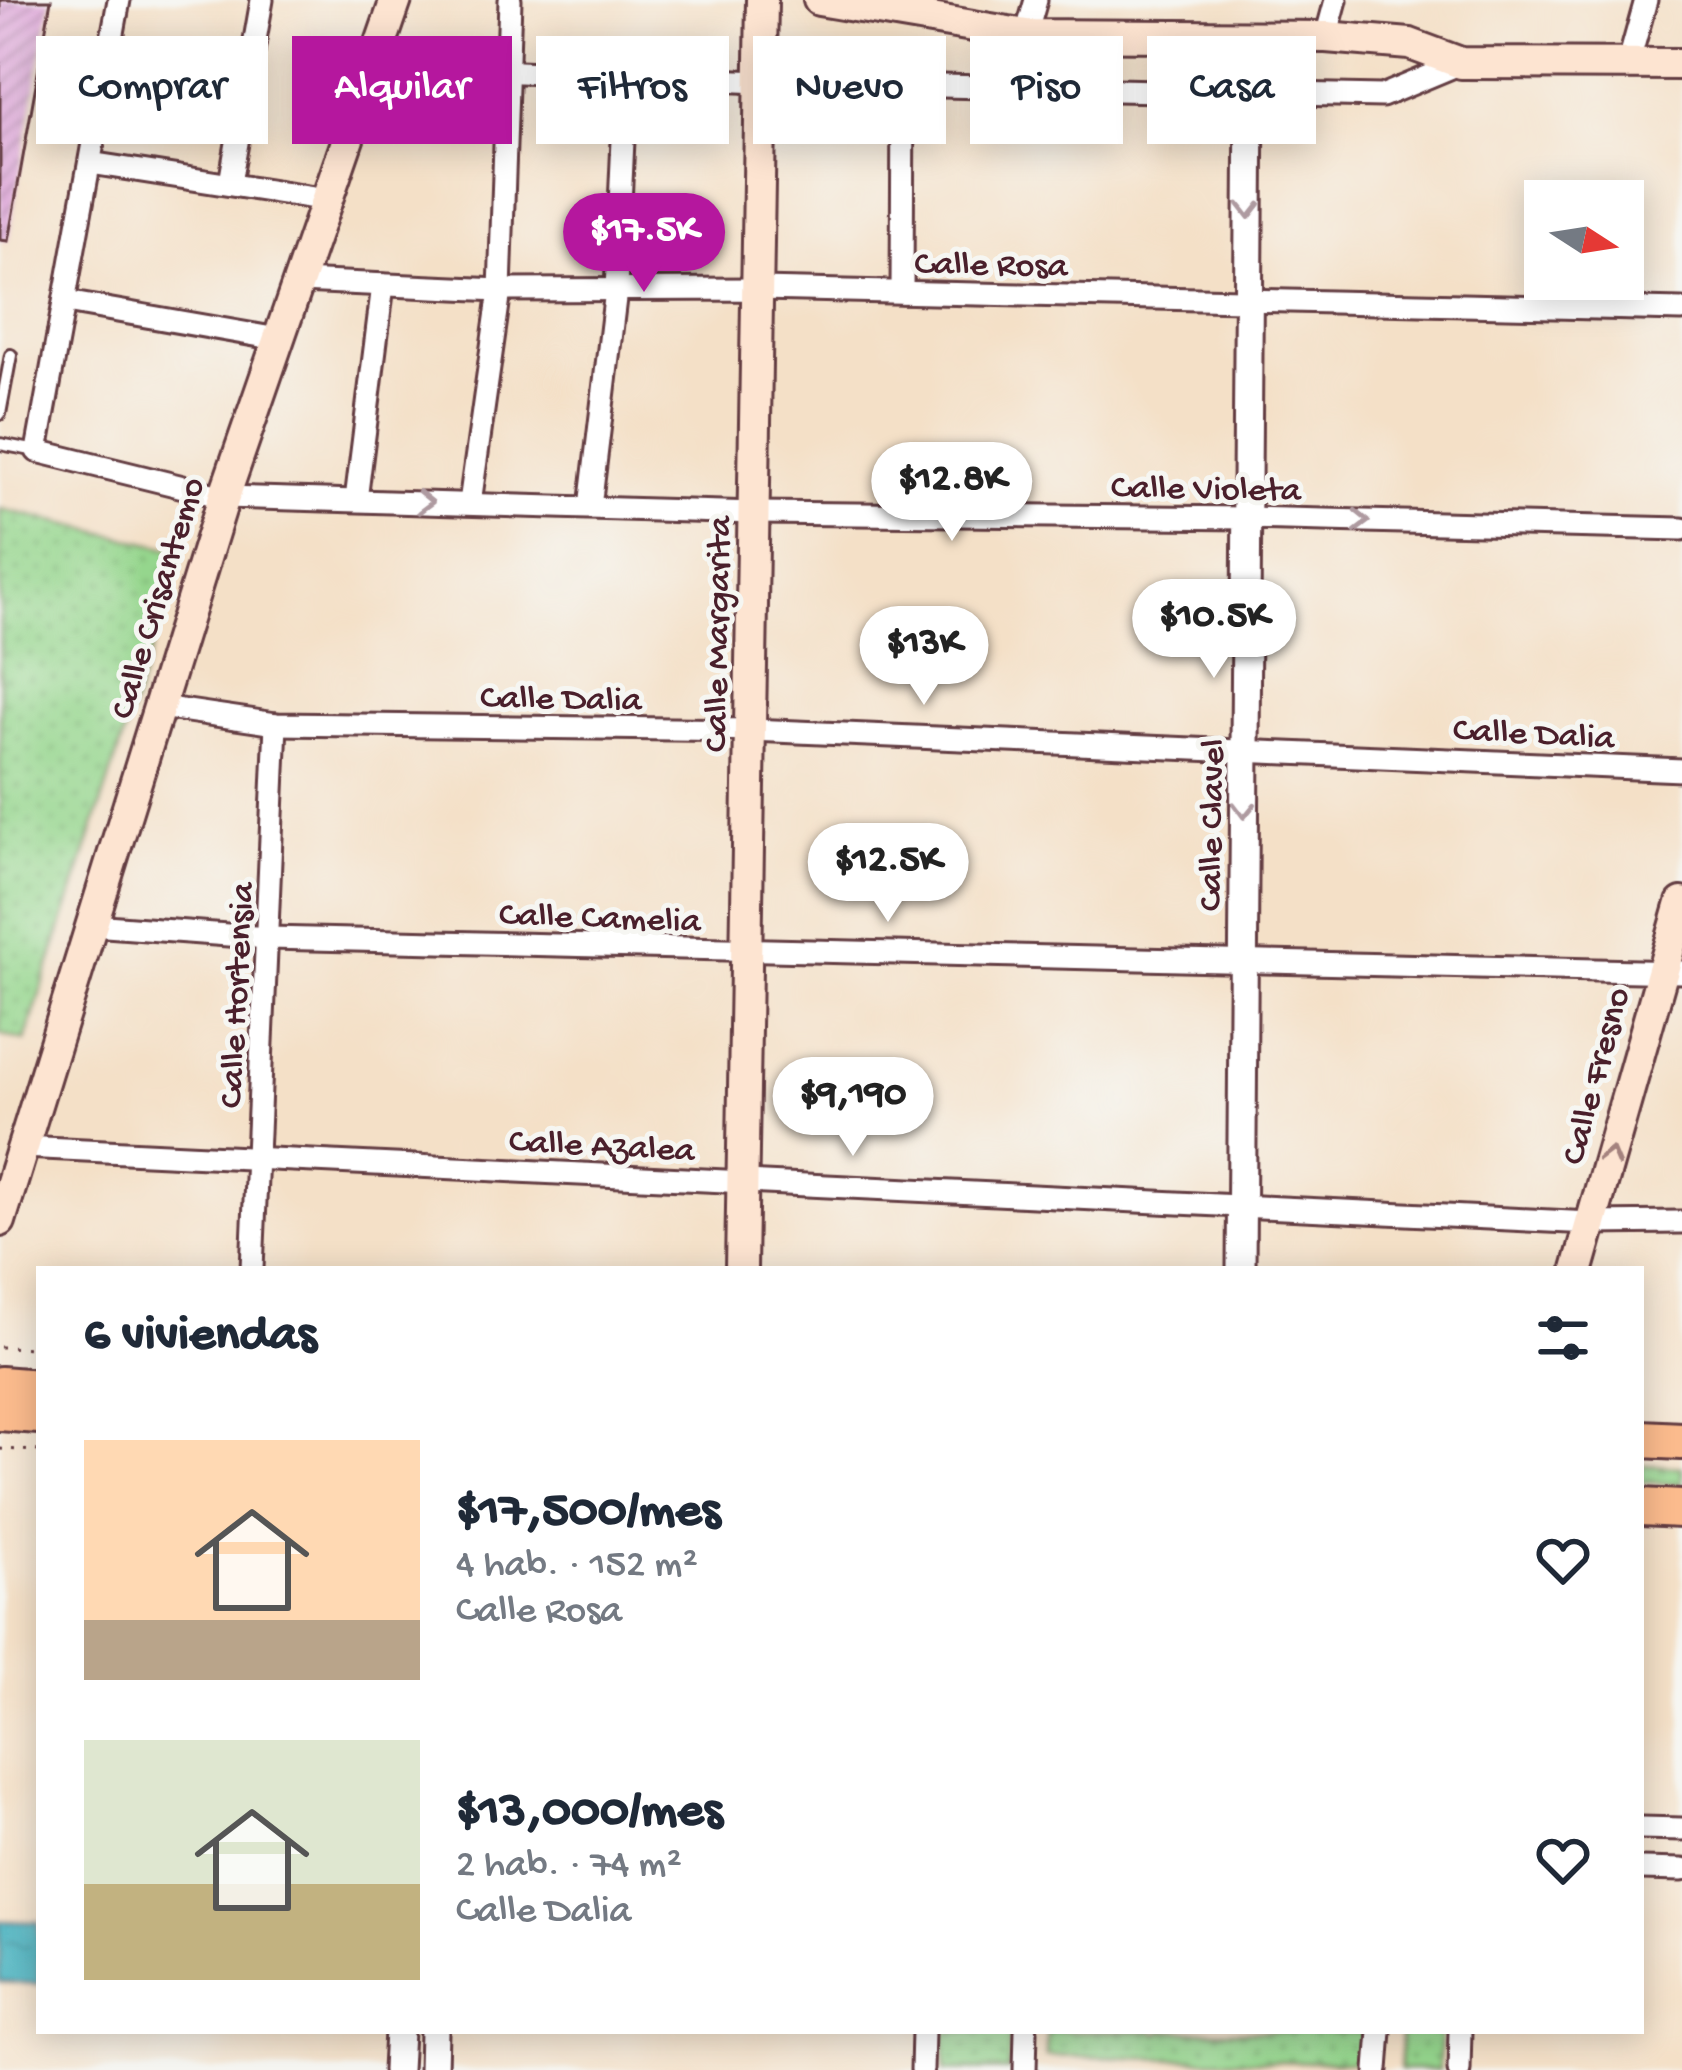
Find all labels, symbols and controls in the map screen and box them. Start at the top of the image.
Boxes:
chip: Comprar [36,36,268,144]
chip: Alquilar [292,36,512,144]
chip: Filtros [536,36,729,144]
chip: Nuevo [753,36,946,144]
chip: Piso [970,36,1123,144]
chip: Casa [1147,36,1316,144]
north arrow [1524,180,1644,300]
map controls [1524,180,1644,300]
pin: $17.5K [546,193,742,295]
one-way arrow [1236,201,1262,220]
text: $17.5K [590,209,698,255]
street label: Calle Rosa [914,245,1069,290]
pin: $12.8K [854,442,1050,544]
text: $12.8K [898,458,1006,504]
street label: Calle Violeta [1110,468,1302,515]
street label: Calle Crisantemo [103,473,217,725]
one-way arrow [416,489,435,515]
one-way arrow [1352,508,1371,534]
street label: Calle Margarita [697,515,744,752]
pin: $10.5K [1116,579,1312,681]
text: $10.5K [1159,595,1269,641]
pin: $13K [853,606,995,708]
text: $13K [887,622,962,668]
street label: Calle Dalia [480,679,643,724]
street label: Calle Dalia [1452,711,1616,762]
street label: Calle Clavel [1191,739,1237,912]
one-way arrow [1231,802,1257,820]
pin: $12.5K [790,823,986,925]
text: $12.5K [835,839,941,885]
street label: Calle Hortensia [212,880,267,1109]
street label: Calle Camelia [498,895,702,946]
street label: Calle Fresno [1554,984,1643,1170]
pin: $9,190 [755,1057,951,1159]
text: $9,190 [800,1073,906,1119]
street label: Calle Azalea [508,1122,697,1175]
one-way arrow [1595,1147,1620,1167]
icon: filters [1530,1305,1596,1371]
text: 6 viviendas [84,1308,317,1368]
text: $17,500/mes [456,1484,720,1544]
icon: home [180,1488,324,1632]
icon: heart [1530,1527,1596,1593]
text: 4 hab. · 152 m² [456,1544,698,1590]
text: Calle Rosa [456,1590,622,1636]
text: $13,000/mes [456,1784,722,1844]
icon: home [180,1788,324,1932]
icon: heart [1530,1827,1596,1893]
text: 2 hab. · 74 m² [456,1844,682,1890]
text: Calle Dalia [456,1890,631,1936]

